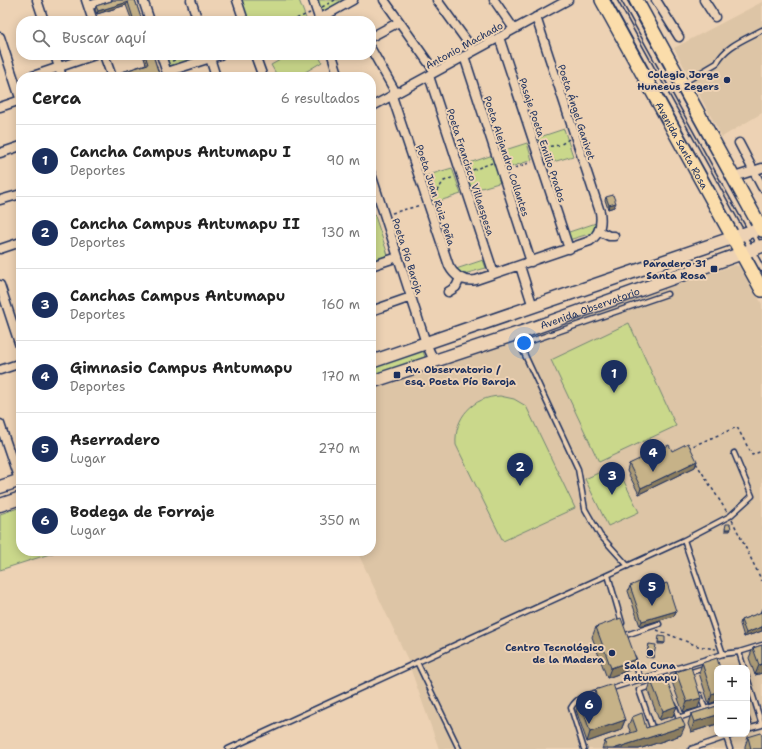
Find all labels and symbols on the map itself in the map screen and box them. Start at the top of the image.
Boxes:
street label: Antonio Machado [423,19,505,72]
street label: Poeta Ángel Ganivet [555,63,598,162]
place label: Colegio Jorge Huneeus Zegers [637,68,719,93]
marker: Colegio Jorge Huneeus Zegers [722,75,732,85]
street label: Pasaje Poeta Emilio Prados [516,76,569,204]
street label: Poeta Alejandro Collantes [481,94,532,218]
street label: Avenida Santa Rosa [652,100,711,192]
street label: Poeta Francisco Villaespesa [444,107,497,238]
street label: Poeta Juan Ruiz Peña [413,143,458,248]
street label: Poeta Pío Baroja [389,216,426,297]
place label: Paradero 31 Santa Rosa [643,257,706,282]
marker: Paradero 31 Santa Rosa [709,264,719,274]
street label: Avenida Observatorio [538,284,642,332]
your location [514,333,534,353]
pin: 1 [601,360,627,393]
place label: Av. Observatorio / esq. Poeta Pío Baroja [405,363,516,388]
marker: Av. Observatorio / esq. Poeta Pío Baroja [392,370,402,380]
pin: 4 [640,439,666,472]
pin: 2 [507,453,533,486]
pin: 3 [599,462,625,495]
pin: 5 [639,573,665,606]
place label: Centro Tecnológico de la Madera [505,641,604,666]
marker: Centro Tecnológico de la Madera [607,648,617,658]
marker: Sala Cuna Antumapu [645,648,655,658]
place label: Sala Cuna Antumapu [623,659,677,684]
pin: 6 [576,691,602,724]

